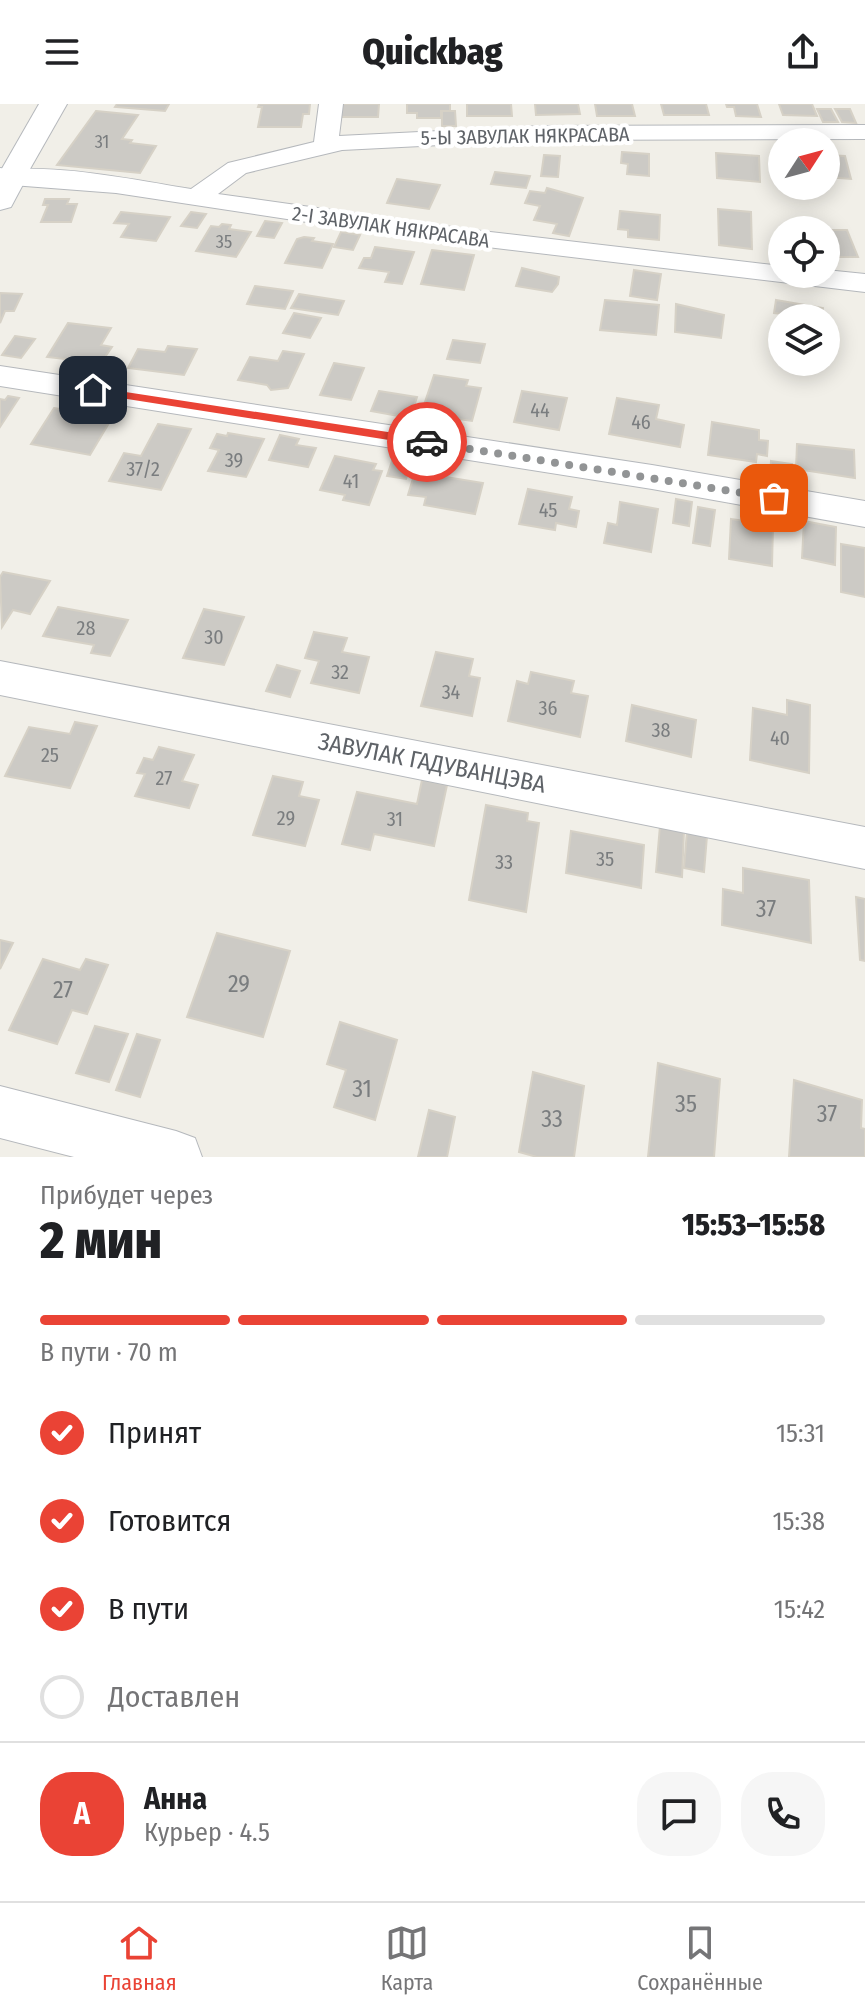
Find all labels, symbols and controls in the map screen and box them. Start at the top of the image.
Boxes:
icon: menu [40,30,84,74]
text: Quickbag [362,30,503,74]
icon: share [781,30,825,74]
street label: 5-Ы ЗАВУЛАК НЯКРАСАВА [420,122,630,150]
north arrow [768,128,840,200]
map controls [768,128,840,376]
house number: 31 [95,131,109,153]
street label: 2-І ЗАВУЛАК НЯКРАСАВА [291,201,492,253]
button: locate [768,216,840,288]
house number: 35 [216,231,232,253]
button: layers [768,304,840,376]
pin [59,356,127,424]
icon: home [71,368,115,412]
house number: 44 [530,398,550,422]
courier [387,402,467,482]
house number: 46 [631,410,651,434]
icon: car [405,420,449,464]
house number: 39 [225,448,243,472]
house number: 37/2 [126,457,160,481]
pin [740,464,808,532]
house number: 41 [343,469,359,493]
icon: bag [752,476,796,520]
house number: 45 [539,498,557,522]
house number: 28 [77,616,95,640]
house number: 30 [204,625,224,649]
house number: 32 [331,660,349,684]
house number: 34 [442,680,461,704]
house number: 36 [539,696,558,720]
house number: 38 [651,718,671,742]
house number: 40 [770,726,790,750]
street label: ЗАВУЛАК ГАДУВАНЦЭВА [316,727,548,799]
house number: 25 [41,743,59,767]
house number: 27 [156,766,172,790]
house number: 29 [277,806,295,830]
house number: 31 [387,807,403,831]
house number: 35 [596,847,614,871]
house number: 33 [495,850,513,874]
house number: 37 [756,895,776,923]
house number: 29 [228,970,250,998]
house number: 27 [53,976,73,1004]
house number: 31 [352,1075,372,1103]
house number: 35 [675,1090,697,1118]
house number: 37 [817,1100,837,1128]
house number: 33 [541,1105,563,1133]
text: Прибудет через [40,1180,213,1211]
text: 15:53–15:58 [682,1207,825,1243]
text: 2 мин [40,1209,162,1272]
text: В пути · 70 m [40,1337,178,1368]
icon: check [40,1411,84,1455]
text: Принят [108,1415,201,1451]
text: 15:31 [776,1418,825,1449]
icon: check [40,1499,84,1543]
text: Готовится [108,1503,231,1539]
text: 15:38 [772,1506,825,1537]
icon: check [40,1587,84,1631]
text: В пути [108,1591,189,1627]
text: 15:42 [774,1594,825,1625]
text: Доставлен [108,1679,240,1715]
button: chat [637,1772,721,1856]
button: phone [741,1772,825,1856]
text: Анна [144,1781,207,1817]
text: А [74,1796,90,1832]
text: Курьер · 4.5 [144,1817,270,1848]
tab: Главная [102,1921,177,1996]
tab: Карта [381,1921,433,1996]
tab: Сохранённые [637,1921,763,1996]

